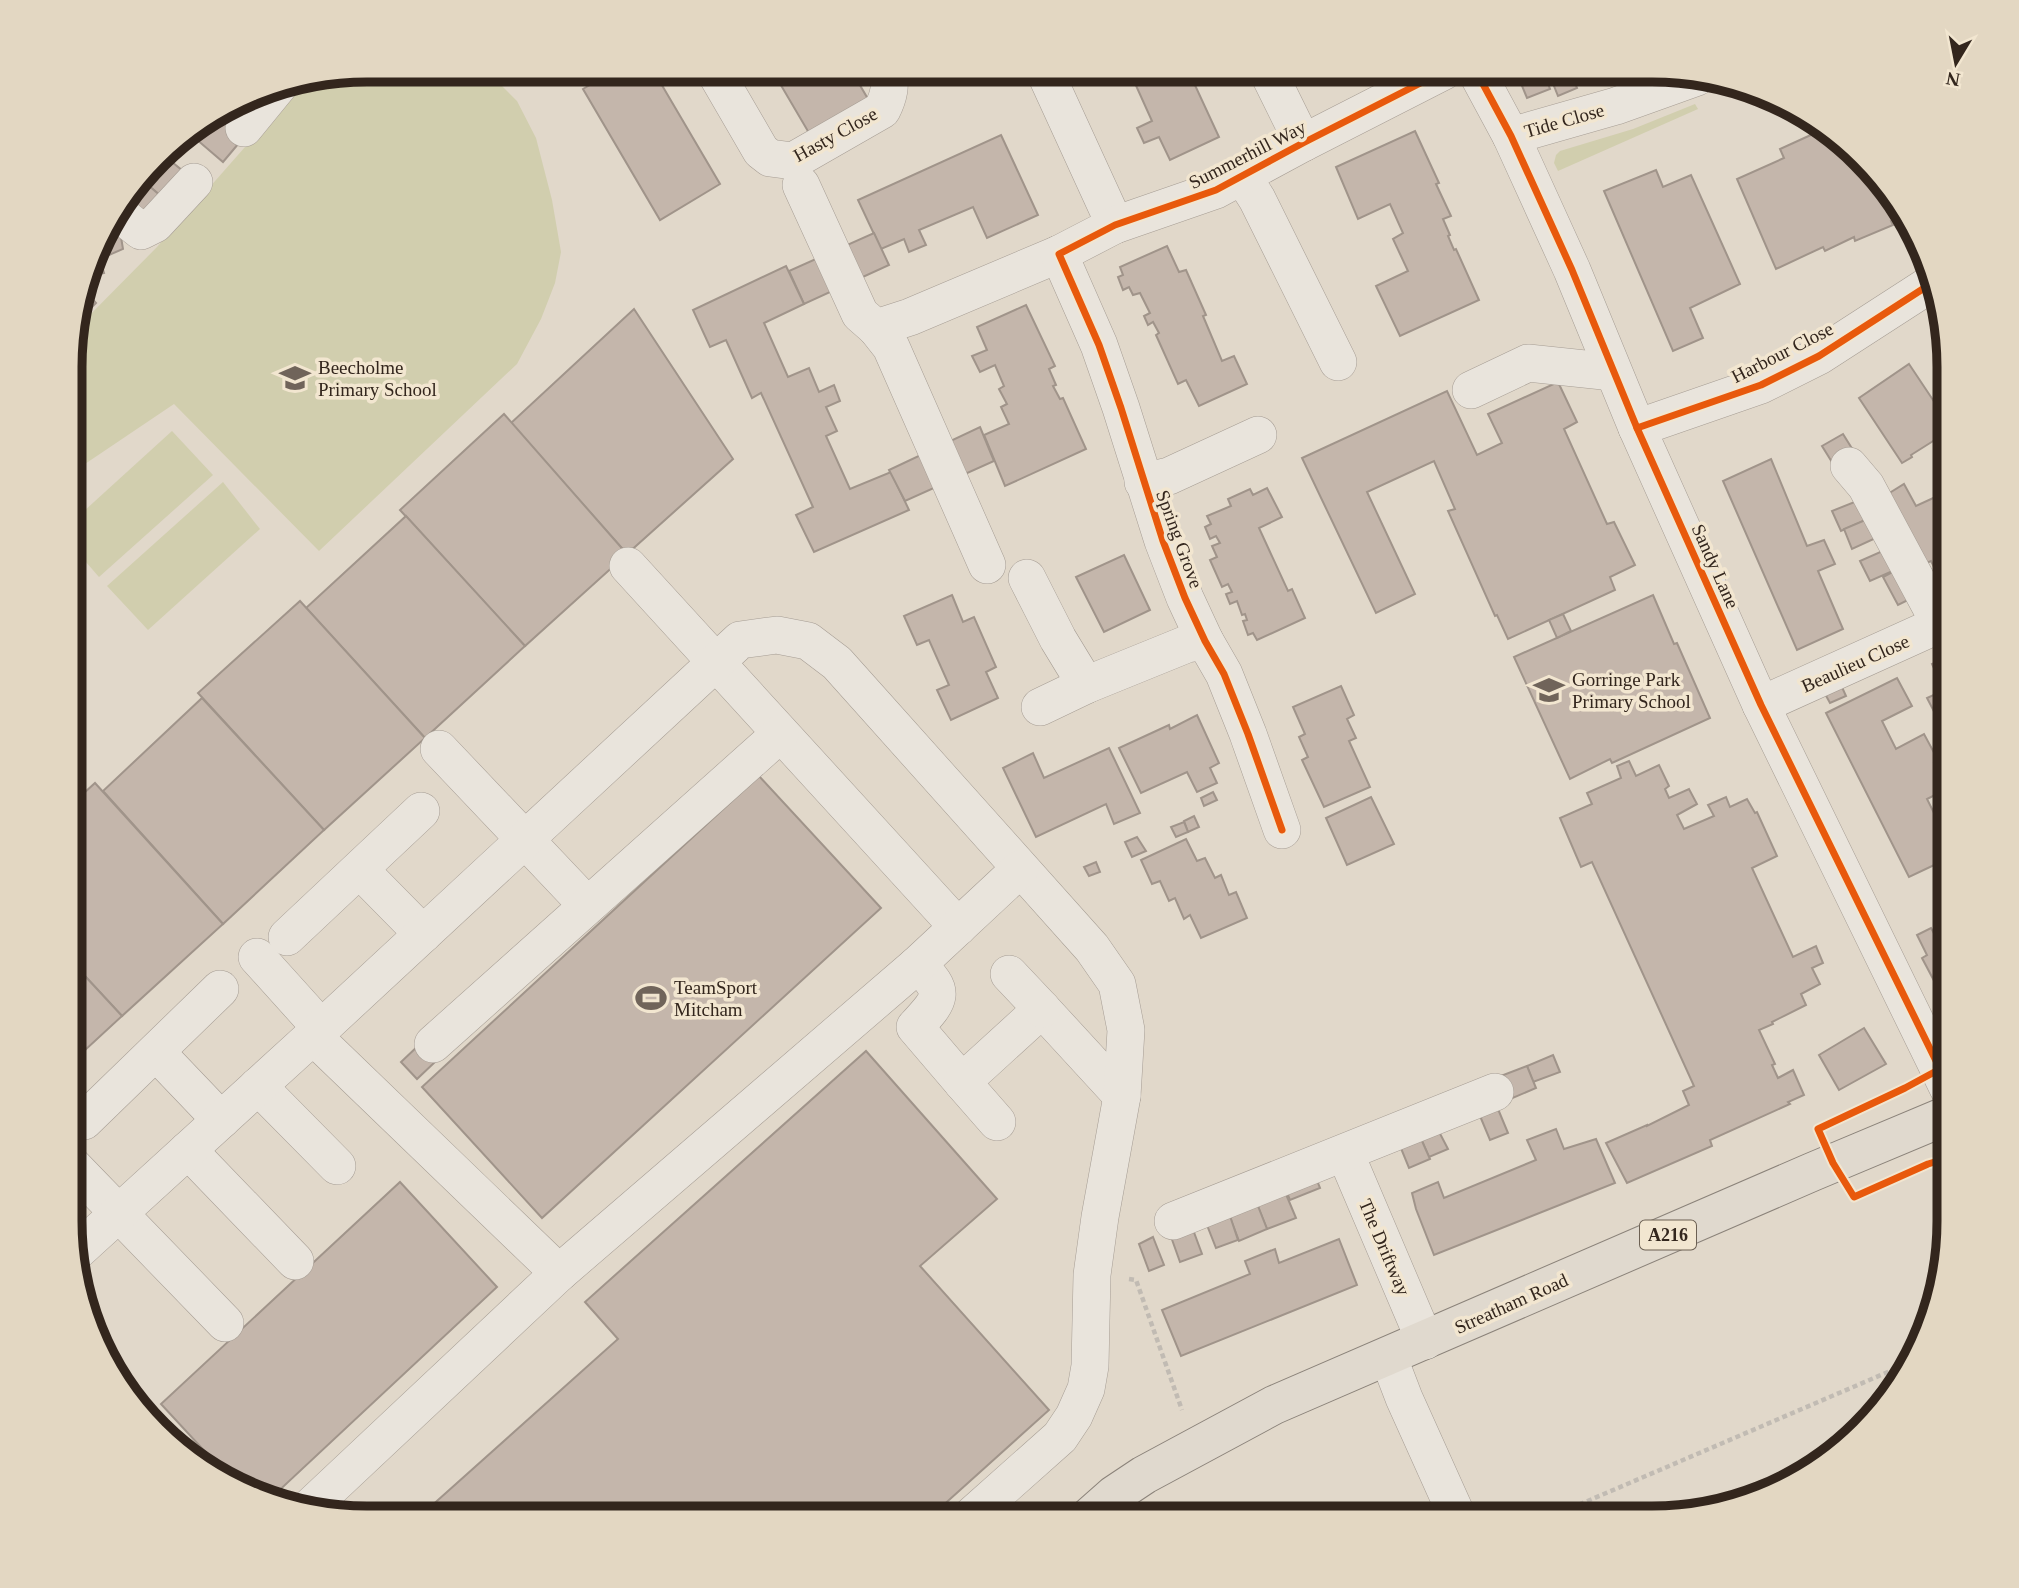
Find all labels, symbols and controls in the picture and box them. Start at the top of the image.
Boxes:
north arrow [1921,28,1991,98]
text: N [1944,68,1962,91]
street label: Tide Close [1522,99,1607,142]
street label: Hasty Close [790,103,881,166]
street label: Summerhill Way [1185,116,1310,193]
street label: Harbour Close [1728,318,1837,387]
place label: Beecholme Primary School [318,357,437,400]
school or university icon: Beecholme Primary School [278,361,312,395]
street label: Spring Grove [1152,487,1207,591]
street label: Sandy Lane [1688,521,1743,612]
street label: Beaulieu Close [1798,630,1912,697]
place label: Gorringe Park Primary School [1572,669,1691,712]
school or university icon: Gorringe Park Primary School [1532,673,1566,707]
place label: TeamSport Mitcham [674,977,758,1020]
sports icon: TeamSport Mitcham [634,981,668,1015]
street label: The Driftway [1355,1196,1414,1299]
road number: A216 [1640,1220,1696,1250]
street label: Streatham Road [1451,1269,1572,1338]

